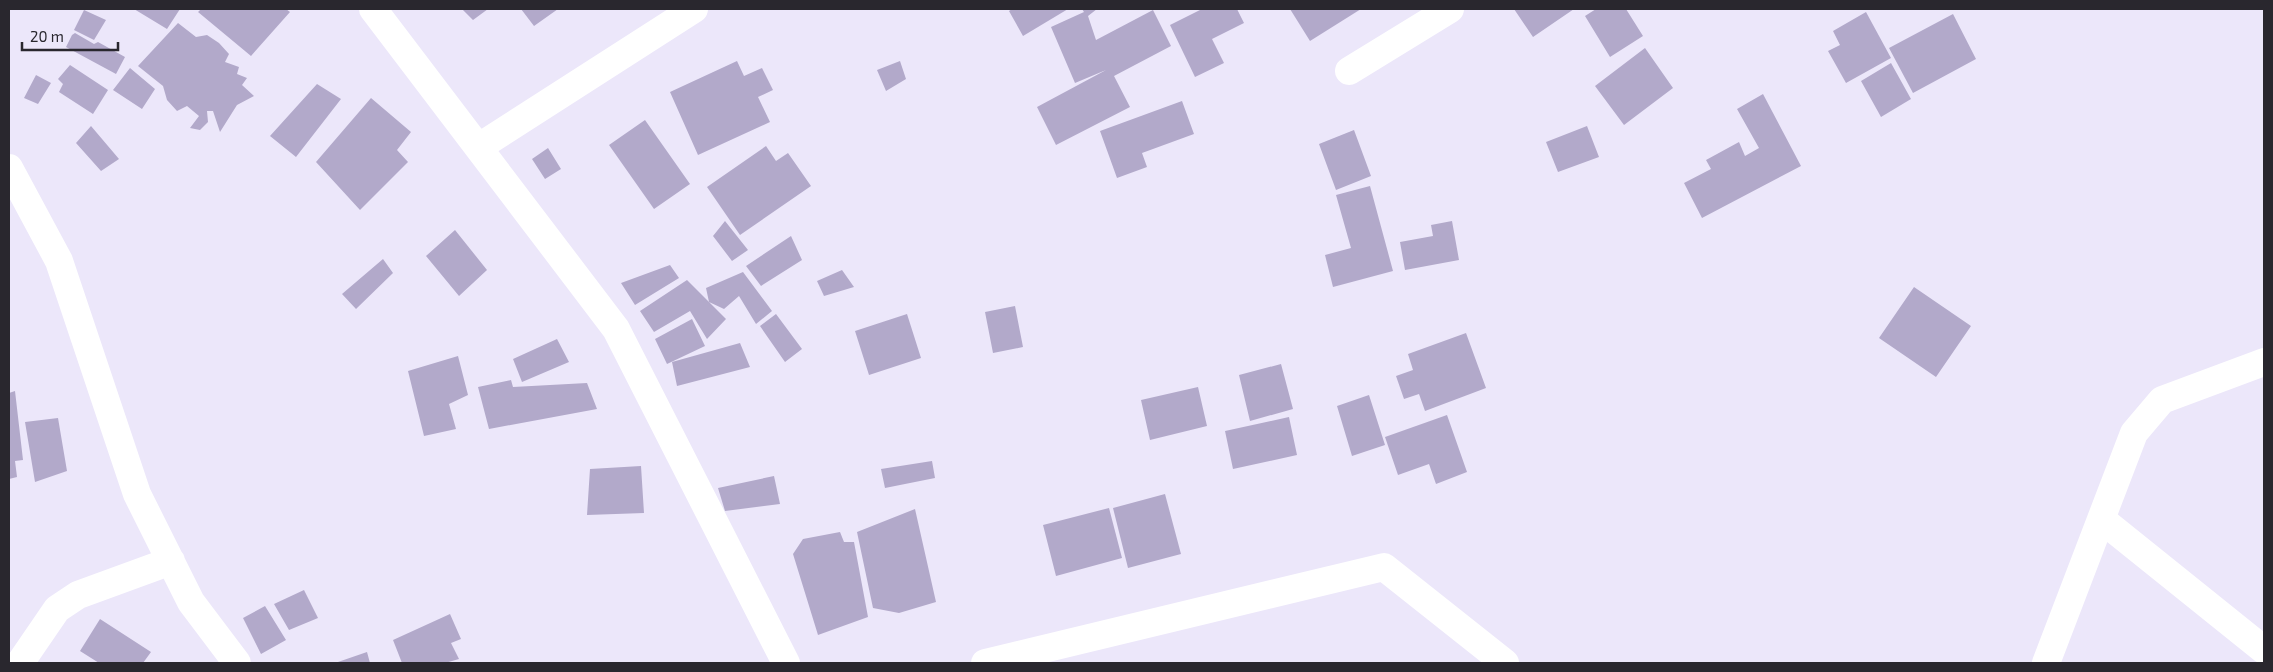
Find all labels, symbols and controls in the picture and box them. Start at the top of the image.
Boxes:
scale bar [22,20,119,52]
text: 20 m [30,27,64,45]

